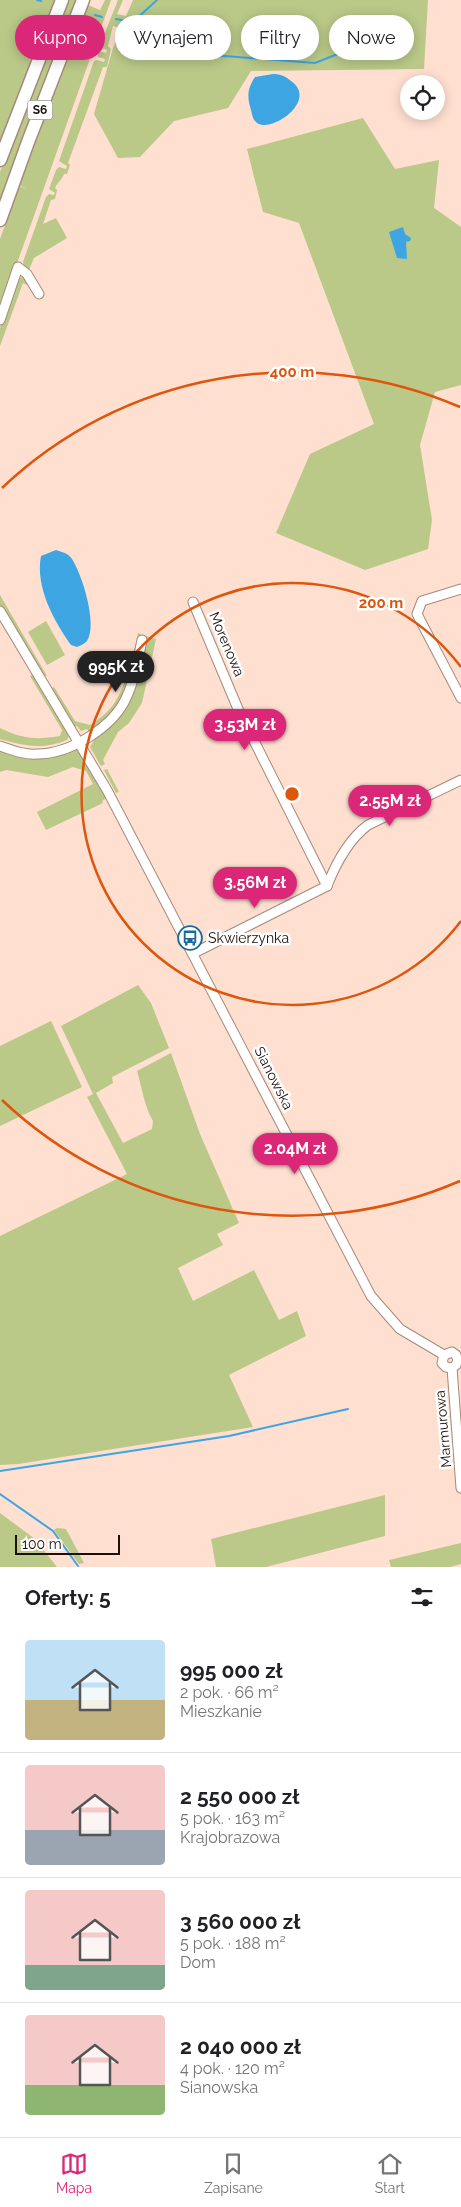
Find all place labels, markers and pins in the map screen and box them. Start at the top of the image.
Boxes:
pin: 995K zł [70,650,162,693]
pin: 3.53M zł [193,708,297,751]
pin: 2.55M zł [338,784,442,827]
centre of rings [283,785,301,803]
pin: 3.56M zł [203,866,307,909]
bus stop icon: Skwierzynka [177,925,203,951]
place label: Skwierzynka [208,930,289,946]
pin: 2.04M zł [243,1132,347,1175]

